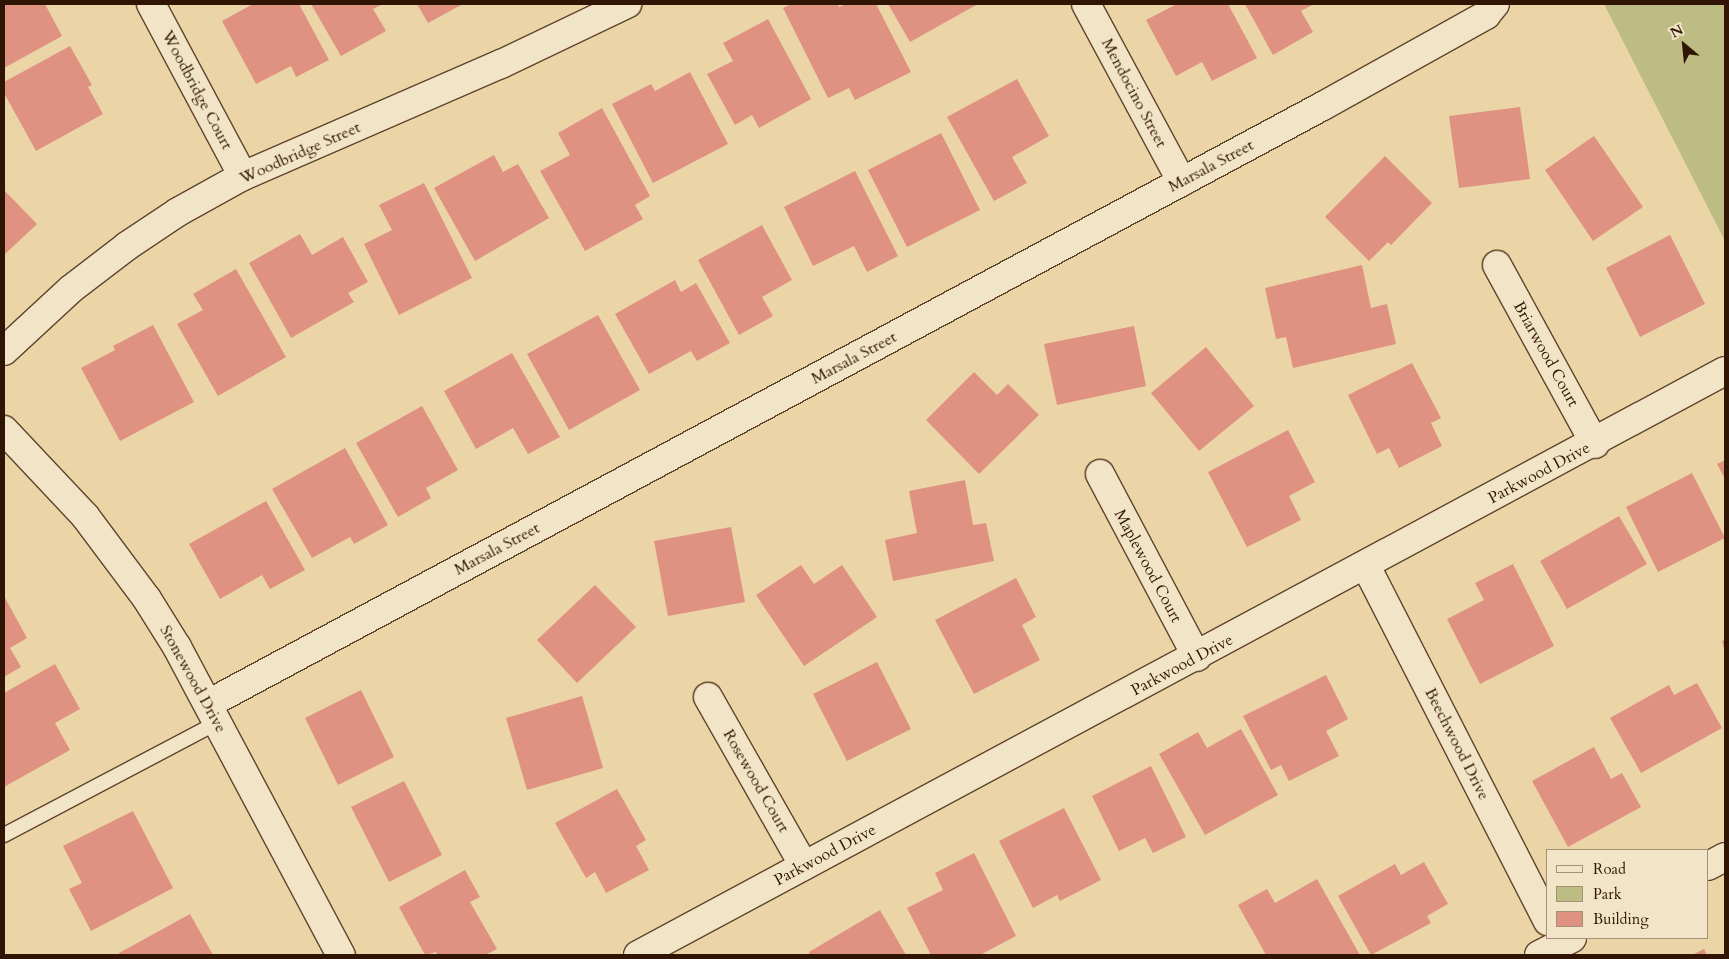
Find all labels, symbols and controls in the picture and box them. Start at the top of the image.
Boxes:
north arrow [1659,20,1709,70]
text: N [1667,20,1687,43]
street label: Woodbridge Court [158,27,236,153]
street label: Mendocino Street [1097,35,1171,151]
street label: Woodbridge Street [237,118,363,188]
street label: Marsala Street [1165,135,1257,197]
street label: Briarwood Court [1509,298,1583,410]
street label: Marsala Street [808,327,900,389]
street label: Parkwood Drive [1485,438,1593,508]
street label: Maplewood Court [1110,506,1186,626]
street label: Marsala Street [451,518,543,580]
street label: Stonewood Drive [156,622,230,736]
street label: Parkwood Drive [1128,630,1236,700]
street label: Beechwood Drive [1420,685,1494,803]
street label: Rosewood Court [719,726,793,836]
street label: Parkwood Drive [771,820,879,890]
legend [1546,849,1709,939]
text: Road [1593,859,1626,879]
text: Park [1593,884,1622,904]
text: Building [1593,909,1649,929]

